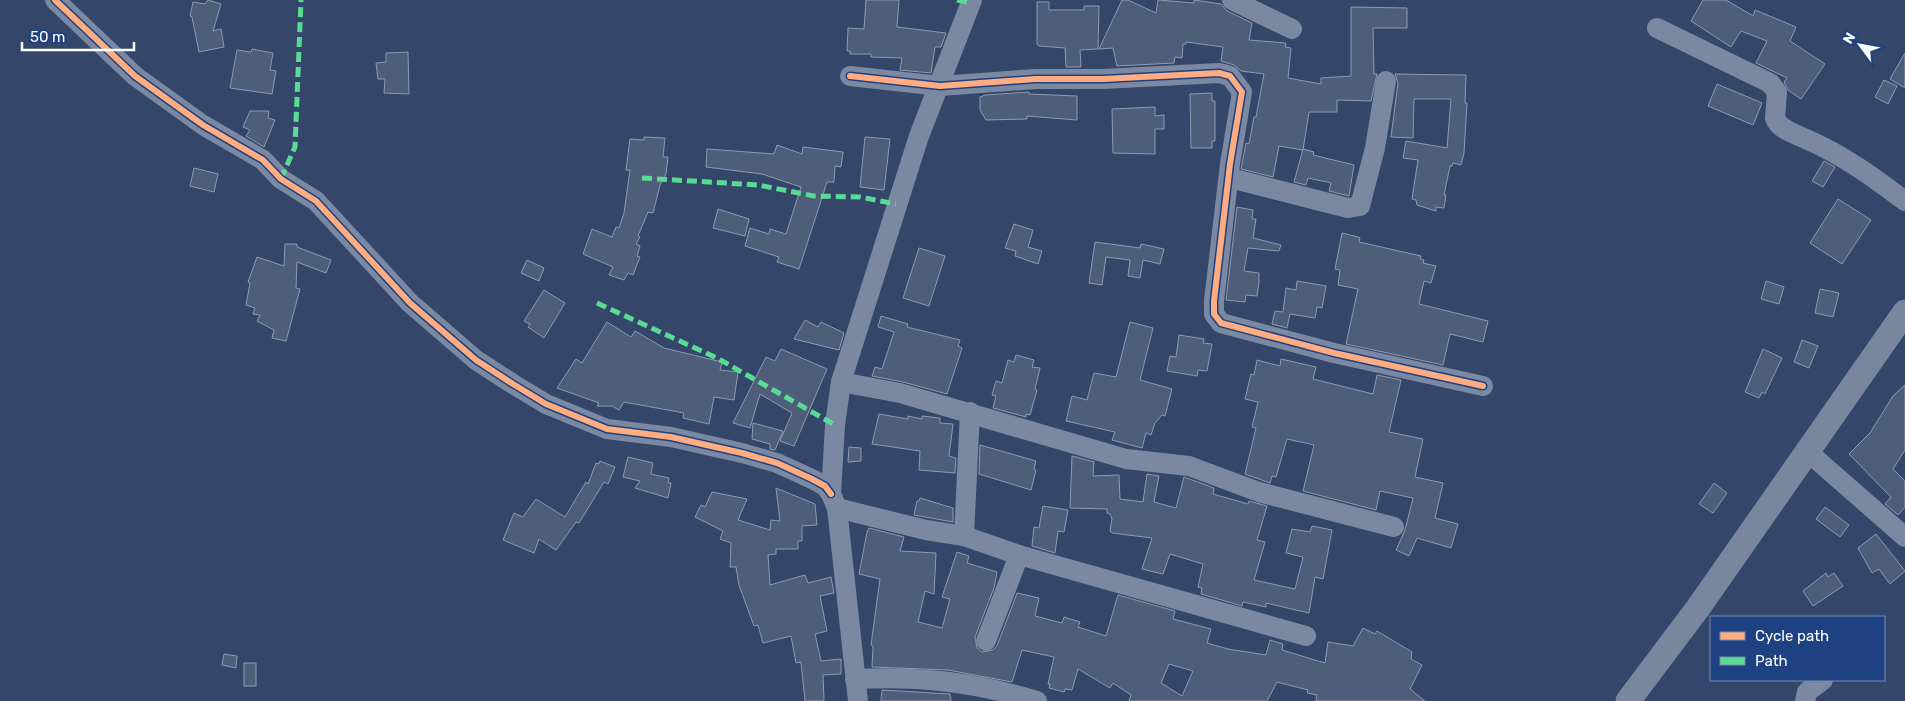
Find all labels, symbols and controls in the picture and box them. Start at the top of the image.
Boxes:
scale bar [22,20,135,52]
north arrow [1835,20,1885,70]
text: 50 m [30,28,65,46]
text: N [1840,30,1859,47]
legend [1710,616,1885,681]
text: Cycle path [1755,627,1829,645]
text: Path [1755,652,1788,670]

